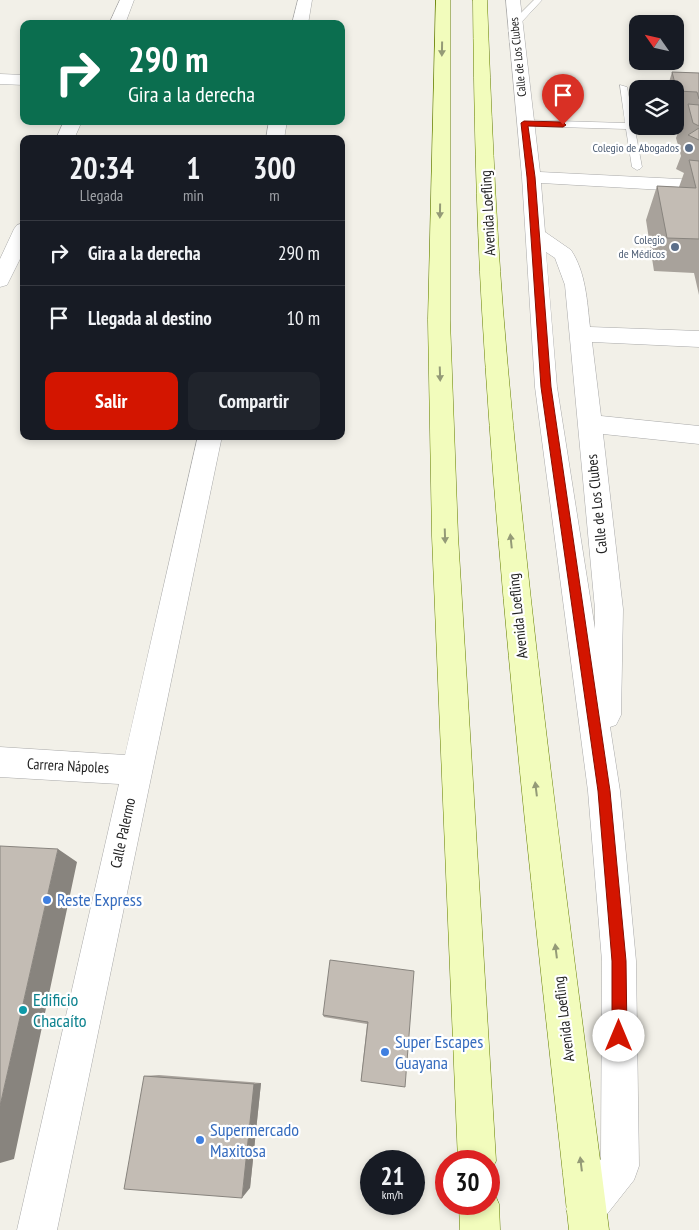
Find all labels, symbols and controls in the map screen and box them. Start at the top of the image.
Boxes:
north arrow [629,15,684,70]
map controls [629,15,684,135]
street label: Calle de Los Clubes [506,17,529,98]
text: 290 m [128,36,209,82]
icon: right [45,40,110,105]
one-way arrow [438,41,446,57]
pin [542,74,584,125]
text: Gira a la derecha [128,80,255,108]
button: layers [629,80,684,135]
icon: arrive [549,81,577,109]
place label: Colegio de Abogados [593,140,679,155]
marker: Colegio de Abogados [683,142,695,154]
text: 20:34 [69,148,134,187]
text: 1 [186,148,201,187]
text: 300 [253,148,296,187]
street label: Avenida Loefling [476,170,499,256]
text: Llegada [80,185,123,205]
text: min [183,185,204,205]
text: m [269,185,280,205]
one-way arrow [436,203,444,219]
place label: Colegio de Médicos [619,232,665,261]
icon: right [45,239,73,267]
text: Gira a la derecha [88,241,201,265]
text: 290 m [278,241,320,265]
marker: Colegio de Médicos [669,241,681,253]
icon: arrive [45,304,73,332]
text: Llegada al destino [88,306,212,330]
text: 10 m [287,306,320,330]
one-way arrow [437,366,445,382]
button: Salir [45,372,178,430]
button: Compartir [188,372,320,430]
street label: Calle de Los Clubes [582,453,611,555]
one-way arrow [441,528,449,544]
one-way arrow [507,532,515,548]
street label: Avenida Loefling [504,572,531,660]
street label: Carrera Nápoles [26,754,110,777]
one-way arrow [532,781,540,797]
street label: Calle Palermo [106,796,139,870]
place label: Reste Express [57,888,142,911]
marker: Reste Express [41,894,53,906]
one-way arrow [552,942,560,958]
street label: Avenida Loefling [549,975,578,1063]
place label: Edificio Chacaíto [33,988,87,1032]
marker: Edificio Chacaíto [17,1004,29,1016]
position arrow [592,1009,644,1061]
place label: Super Escapes Guayana [395,1030,483,1074]
marker: Super Escapes Guayana [379,1046,391,1058]
place label: Supermercado Maxitosa [210,1118,299,1162]
marker: Supermercado Maxitosa [194,1134,206,1146]
speed limit sign: 30 [435,1150,500,1215]
one-way arrow [577,1156,585,1172]
text: 21 [381,1160,404,1192]
text: km/h [382,1187,403,1202]

